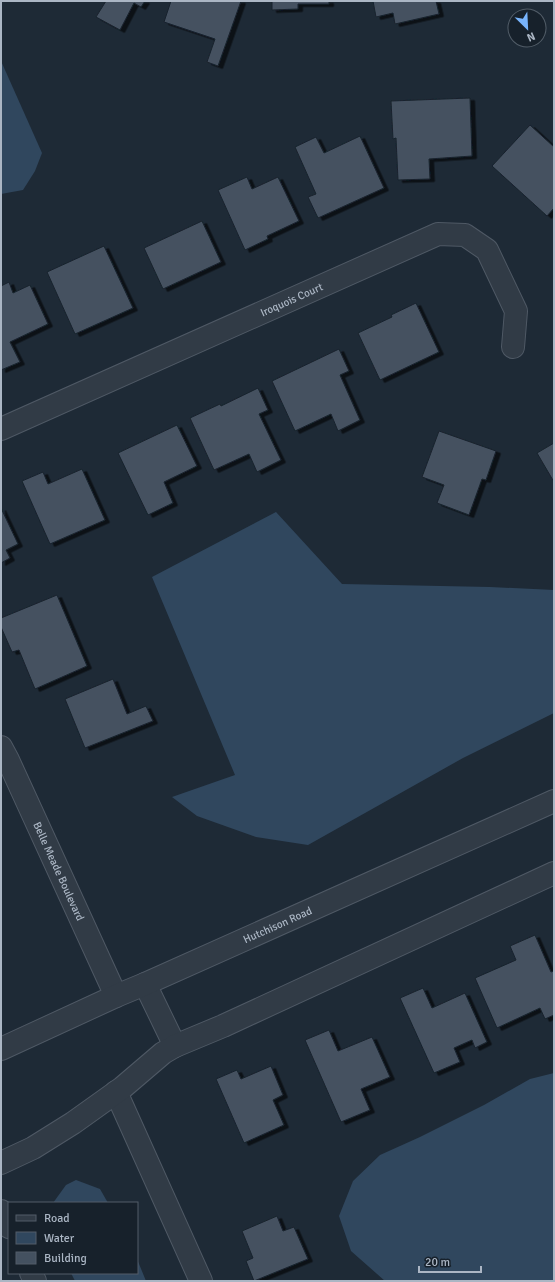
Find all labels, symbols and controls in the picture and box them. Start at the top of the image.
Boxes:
north arrow [507,8,547,48]
text: N [525,29,537,44]
street label: Iroquois Court [258,280,325,319]
street label: Belle Meade Boulevard [31,820,87,923]
street label: Hutchison Road [241,904,314,946]
legend [8,1202,138,1274]
text: Road [44,1211,70,1226]
text: Water [44,1231,75,1246]
scale bar [419,1248,481,1274]
text: Building [44,1251,87,1266]
text: 20 m [425,1255,450,1270]

